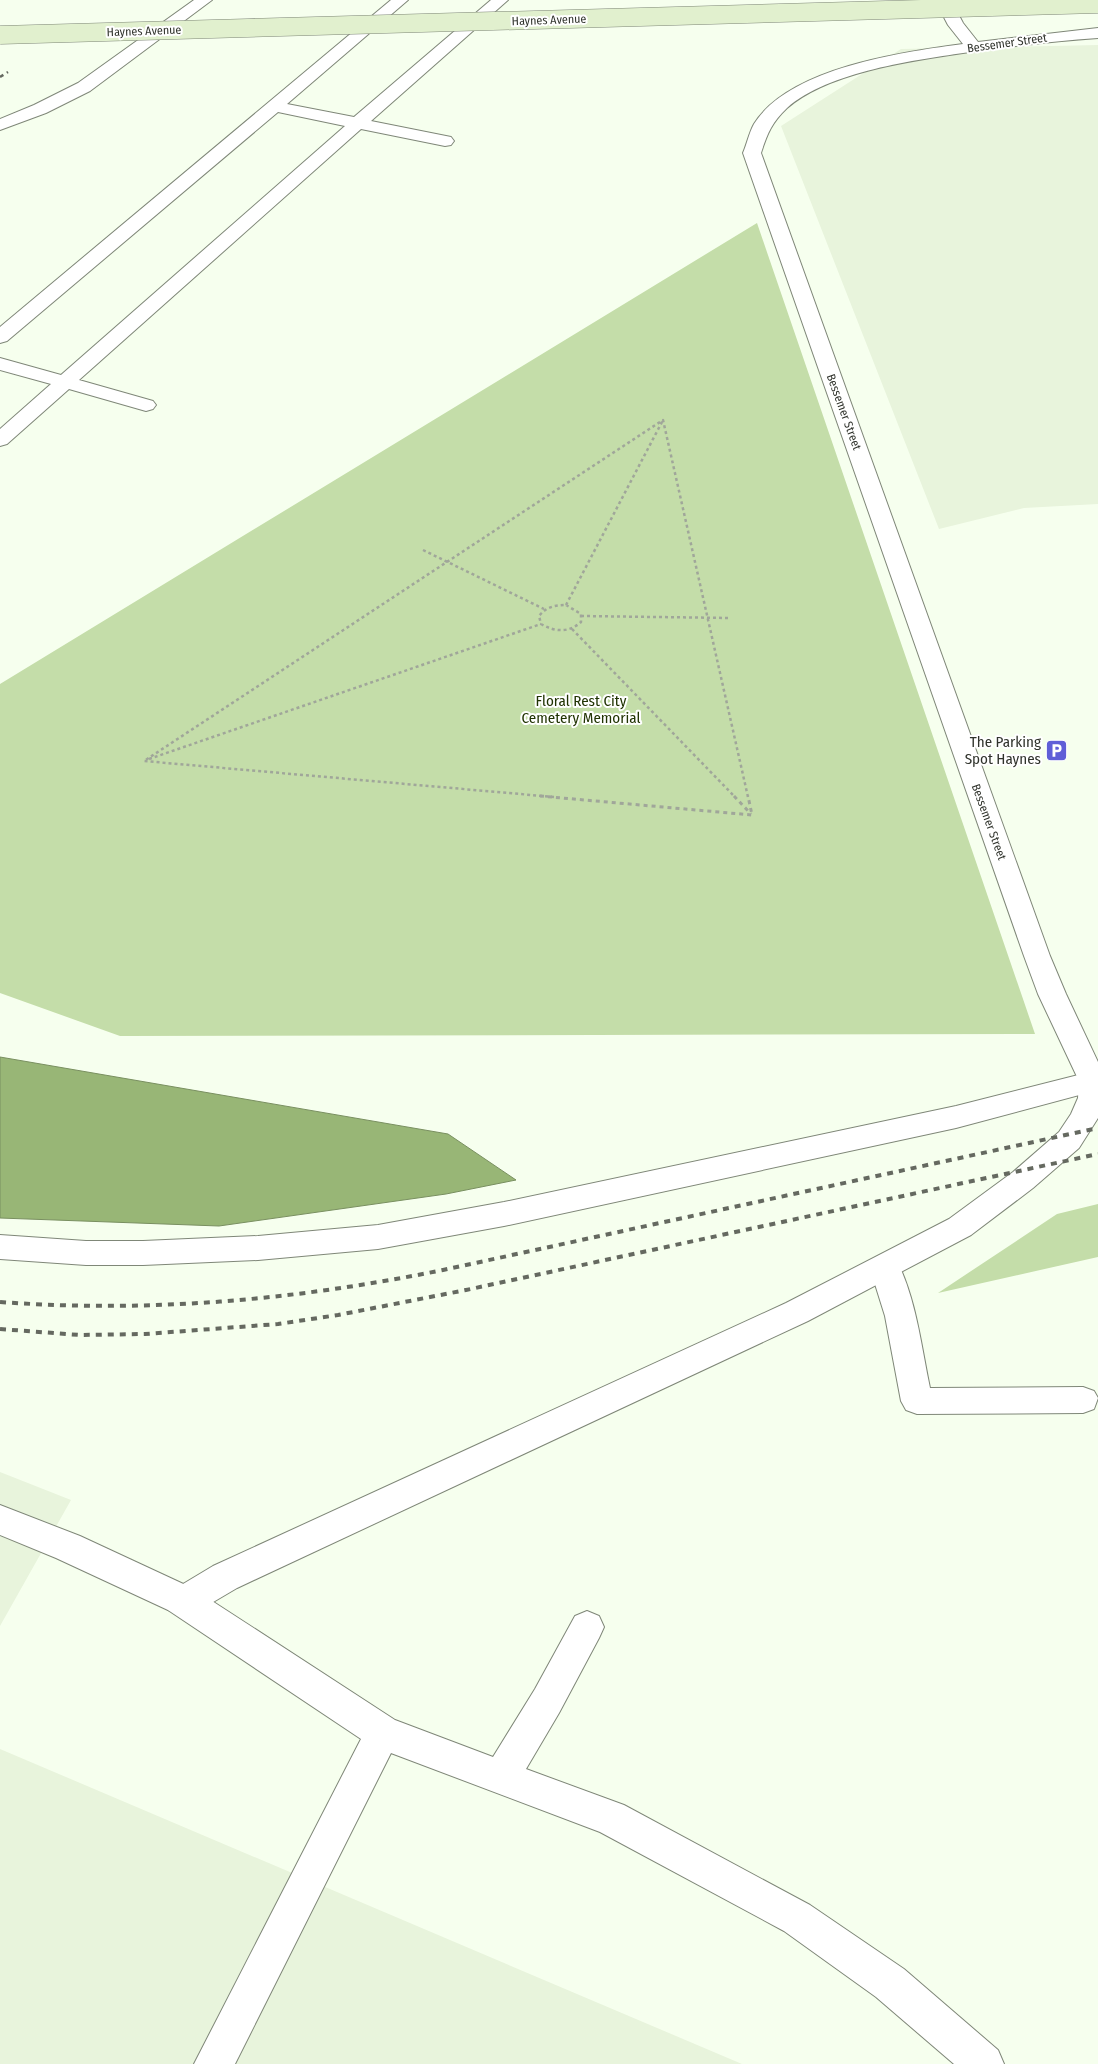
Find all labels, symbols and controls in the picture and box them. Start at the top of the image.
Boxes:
street label: Haynes Avenue [511,12,587,28]
street label: Haynes Avenue [106,23,182,39]
street label: Bessemer Street [966,30,1048,56]
street label: Bessemer Street [824,372,864,452]
park label: Floral Rest City Cemetery Memorial [522,692,640,727]
place label: The Parking Spot Haynes [965,733,1041,768]
parking icon: The Parking Spot Haynes [1045,739,1069,763]
street label: Bessemer Street [969,782,1009,862]

